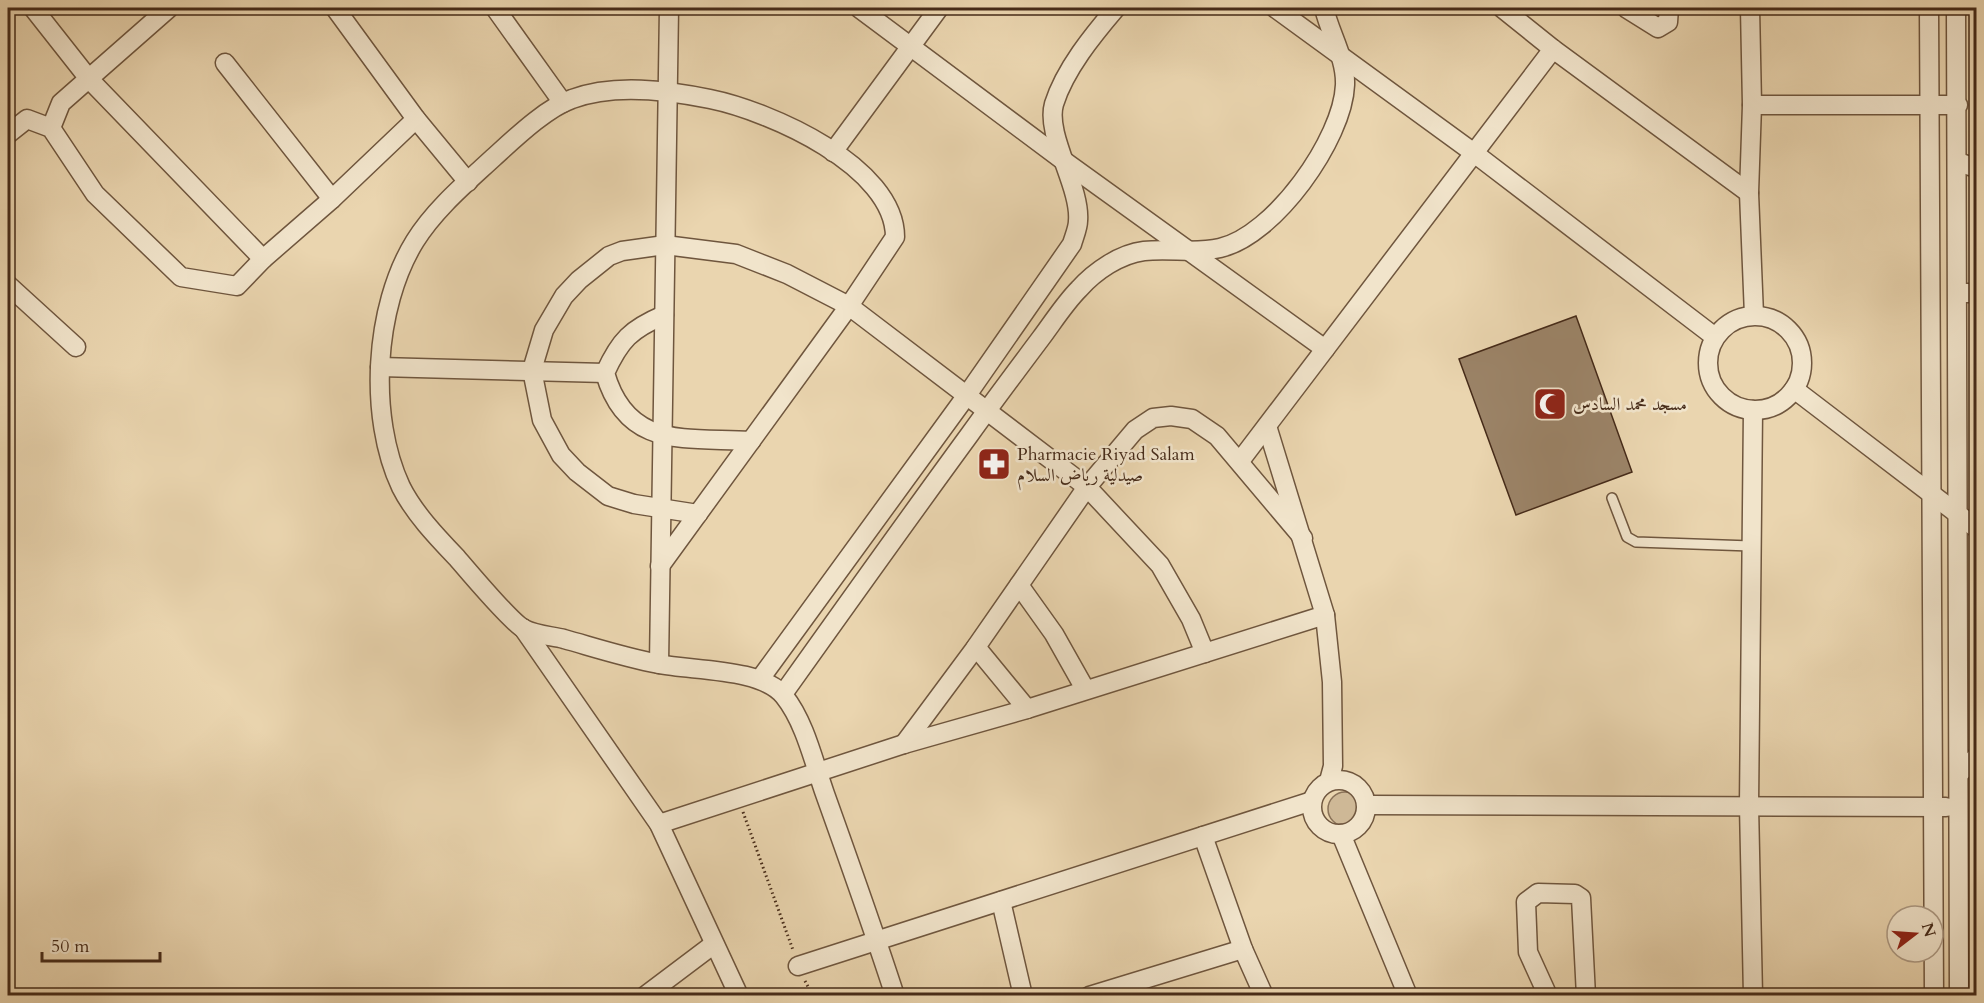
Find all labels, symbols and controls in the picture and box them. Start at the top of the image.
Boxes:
mosque icon: مسجد محمد السادس [1532,386,1568,422]
place label: مسجد محمد السادس [1573,392,1687,417]
place label: Pharmacie Riyad Salam صيدلية رياض السلام [1017,442,1196,491]
pharmacy icon: Pharmacie Riyad Salam صيدلية رياض السلام [976,446,1012,482]
north arrow [1885,904,1945,964]
text: N [1916,920,1941,940]
scale bar [42,925,160,963]
text: 50 m [51,934,90,959]

